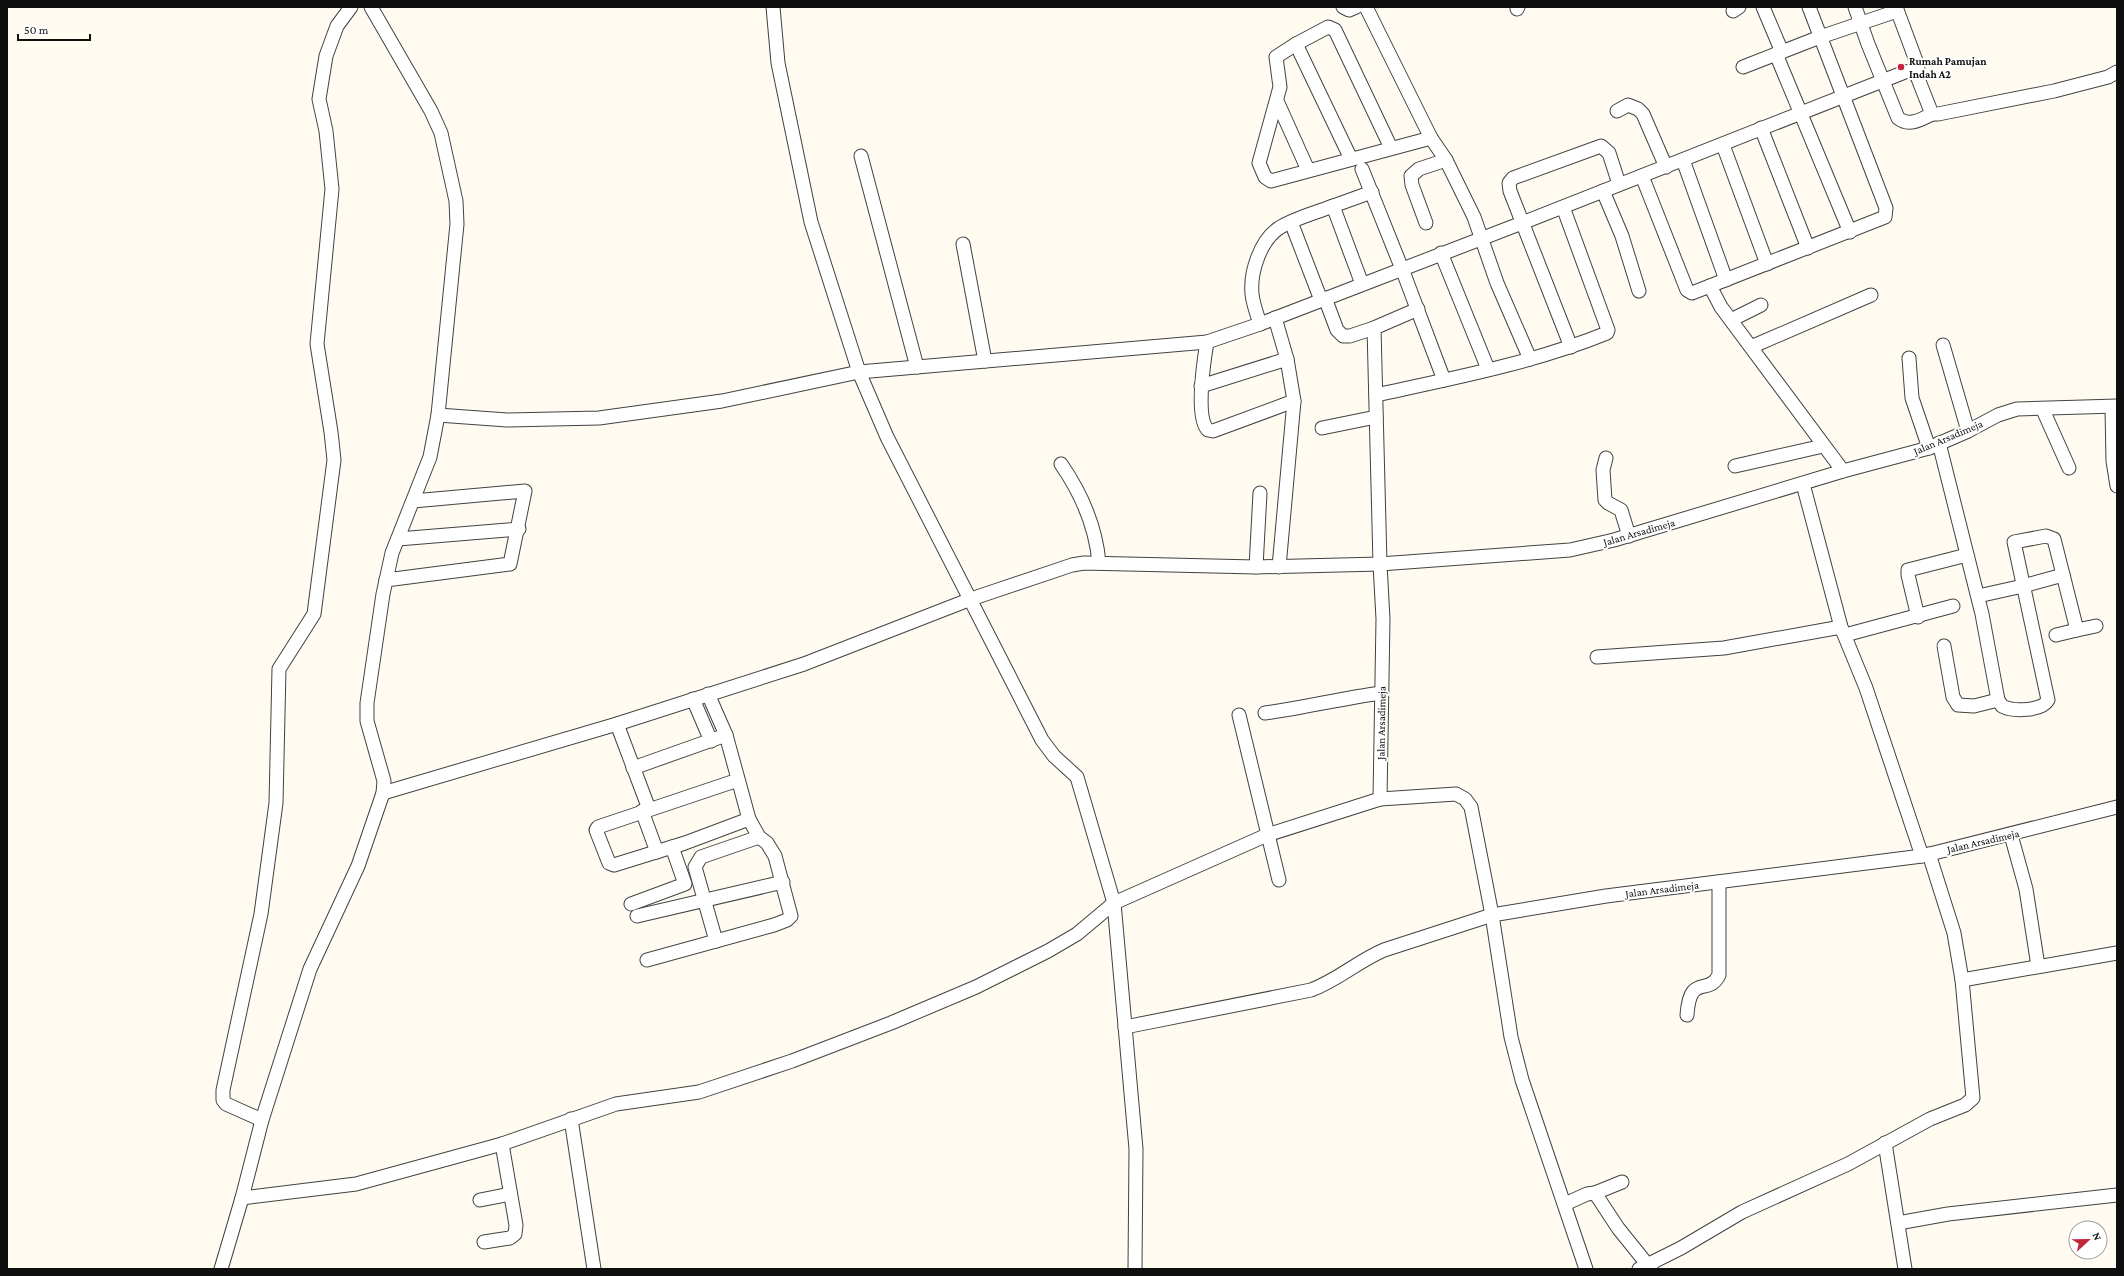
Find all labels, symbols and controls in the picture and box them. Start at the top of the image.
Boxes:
scale bar [18,16,90,42]
text: 50 m [24,23,49,37]
place label: Rumah Pamujan Indah A2 [1909,55,1987,80]
marker: Rumah Pamujan Indah A2 [1896,62,1906,72]
street label: Jalan Arsadimeja [1911,417,1985,458]
street label: Jalan Arsadimeja [1601,516,1676,549]
street label: Jalan Arsadimeja [1374,686,1389,761]
street label: Jalan Arsadimeja [1945,827,2021,856]
street label: Jalan Arsadimeja [1624,879,1700,901]
north arrow [2068,1220,2108,1260]
text: N [2090,1231,2104,1242]

